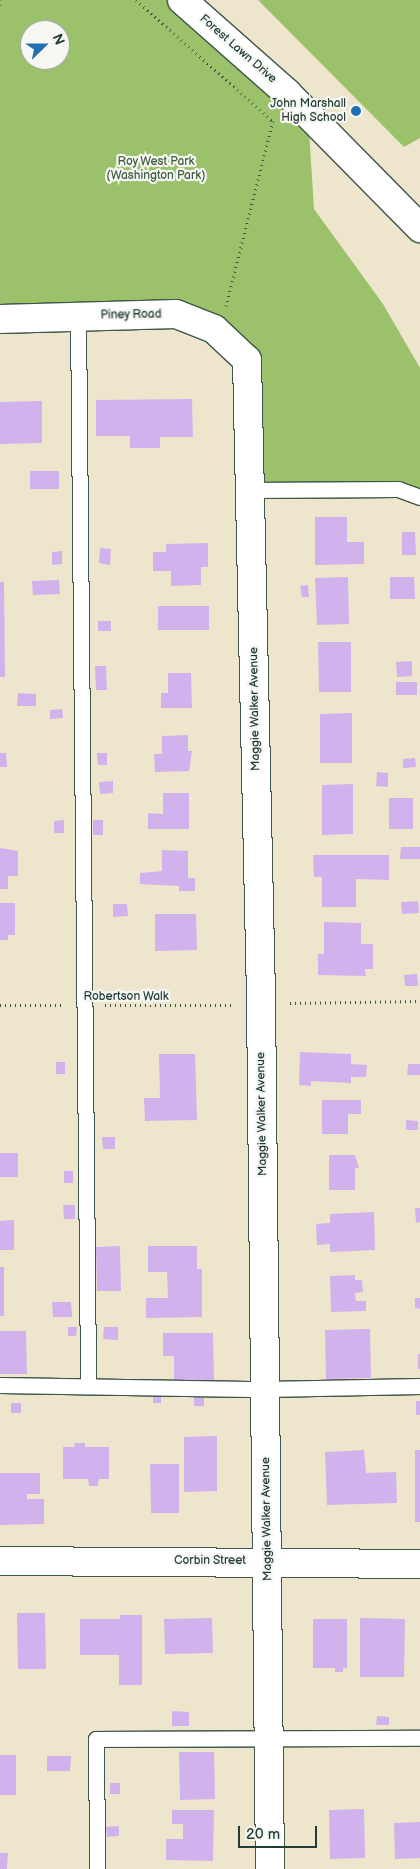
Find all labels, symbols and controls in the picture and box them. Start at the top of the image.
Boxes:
street label: Forest Lawn Drive [197,12,279,86]
north arrow [20,20,70,70]
text: N [49,32,68,48]
place label: John Marshall High School [270,97,346,125]
marker: John Marshall High School [350,105,362,117]
park label: Roy West Park (Washington Park) [106,155,206,183]
street label: Piney Road [100,307,162,323]
street label: Maggie Walker Avenue [247,647,263,771]
street label: Robertson Walk [83,990,169,1004]
street label: Maggie Walker Avenue [254,1052,270,1176]
street label: Maggie Walker Avenue [259,1457,275,1581]
street label: Corbin Street [174,1554,246,1568]
scale bar [240,1816,319,1848]
text: 20 m [246,1825,280,1844]

